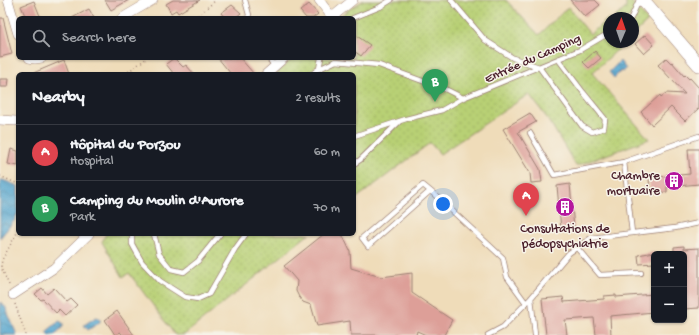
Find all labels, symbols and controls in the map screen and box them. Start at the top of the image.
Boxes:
north arrow [603,12,639,48]
search box [16,16,356,60]
icon: search [30,27,52,49]
text: Search here [62,29,136,47]
street label: Entrée du Camping [483,31,583,87]
pin: B [422,69,448,102]
text: Nearby [32,88,85,108]
text: 2 results [295,91,340,106]
text: Hôpital du Porzou [70,136,180,154]
text: A [41,145,49,160]
text: 60 m [314,145,340,160]
text: Hospital [70,154,114,169]
place label: Chambre mortuaire [607,169,660,199]
building icon: Chambre mortuaire [663,170,685,192]
pin: A [513,183,539,216]
text: Camping du Moulin d'Aurore [70,192,243,210]
your location [433,194,453,214]
building icon: Consultations de pédopsychiatrie [554,196,576,218]
text: B [42,201,48,216]
text: 70 m [314,201,340,216]
text: Park [70,210,95,225]
place label: Consultations de pédopsychiatrie [520,222,610,252]
map controls [651,251,687,323]
button: + [651,251,687,287]
button: − [651,287,687,323]

